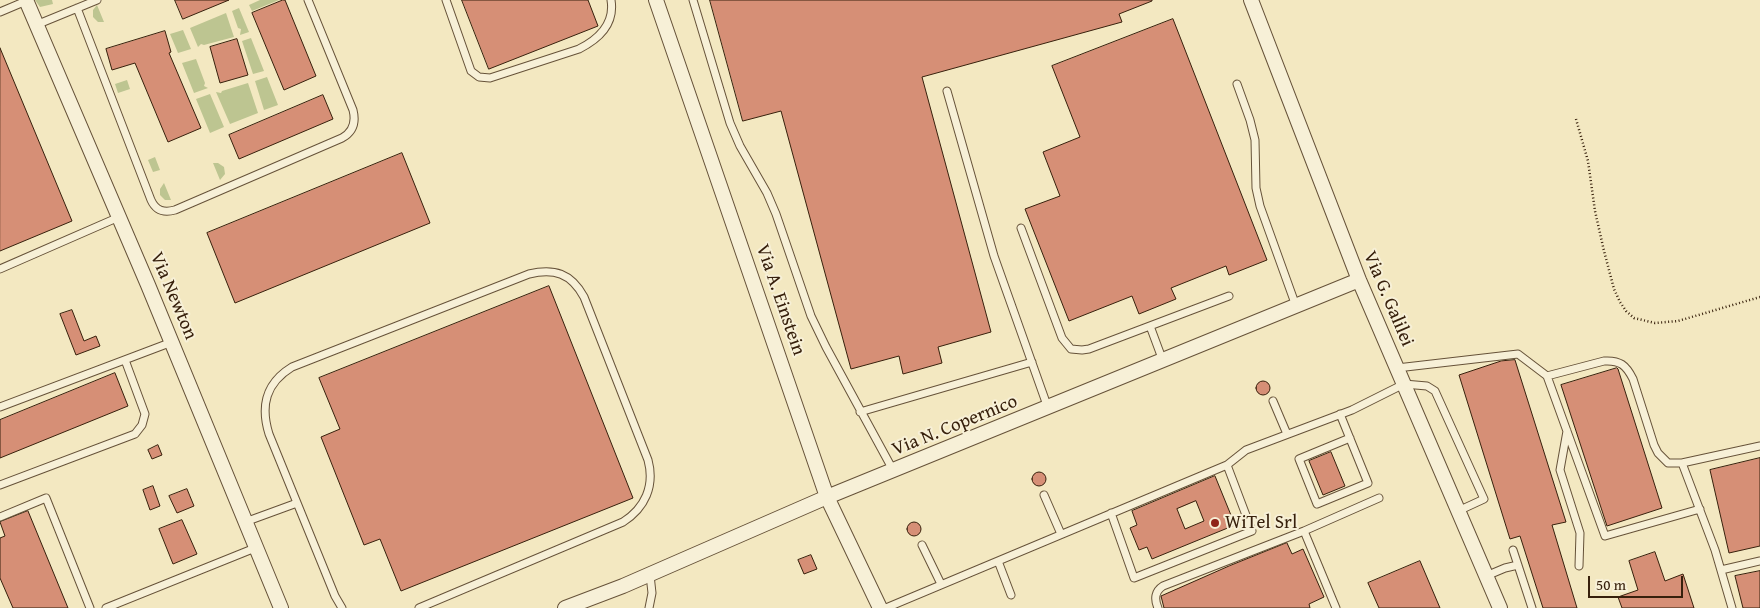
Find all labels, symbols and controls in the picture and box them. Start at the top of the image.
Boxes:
street label: Via A. Einstein [750,241,810,359]
street label: Via G. Galilei [1358,248,1418,350]
street label: Via Newton [144,249,202,343]
street label: Via N. Copernico [889,390,1021,462]
place label: WiTel Srl [1225,512,1297,534]
marker: WiTel Srl [1209,517,1221,529]
scale bar [1590,566,1685,598]
text: 50 m [1596,574,1626,595]

